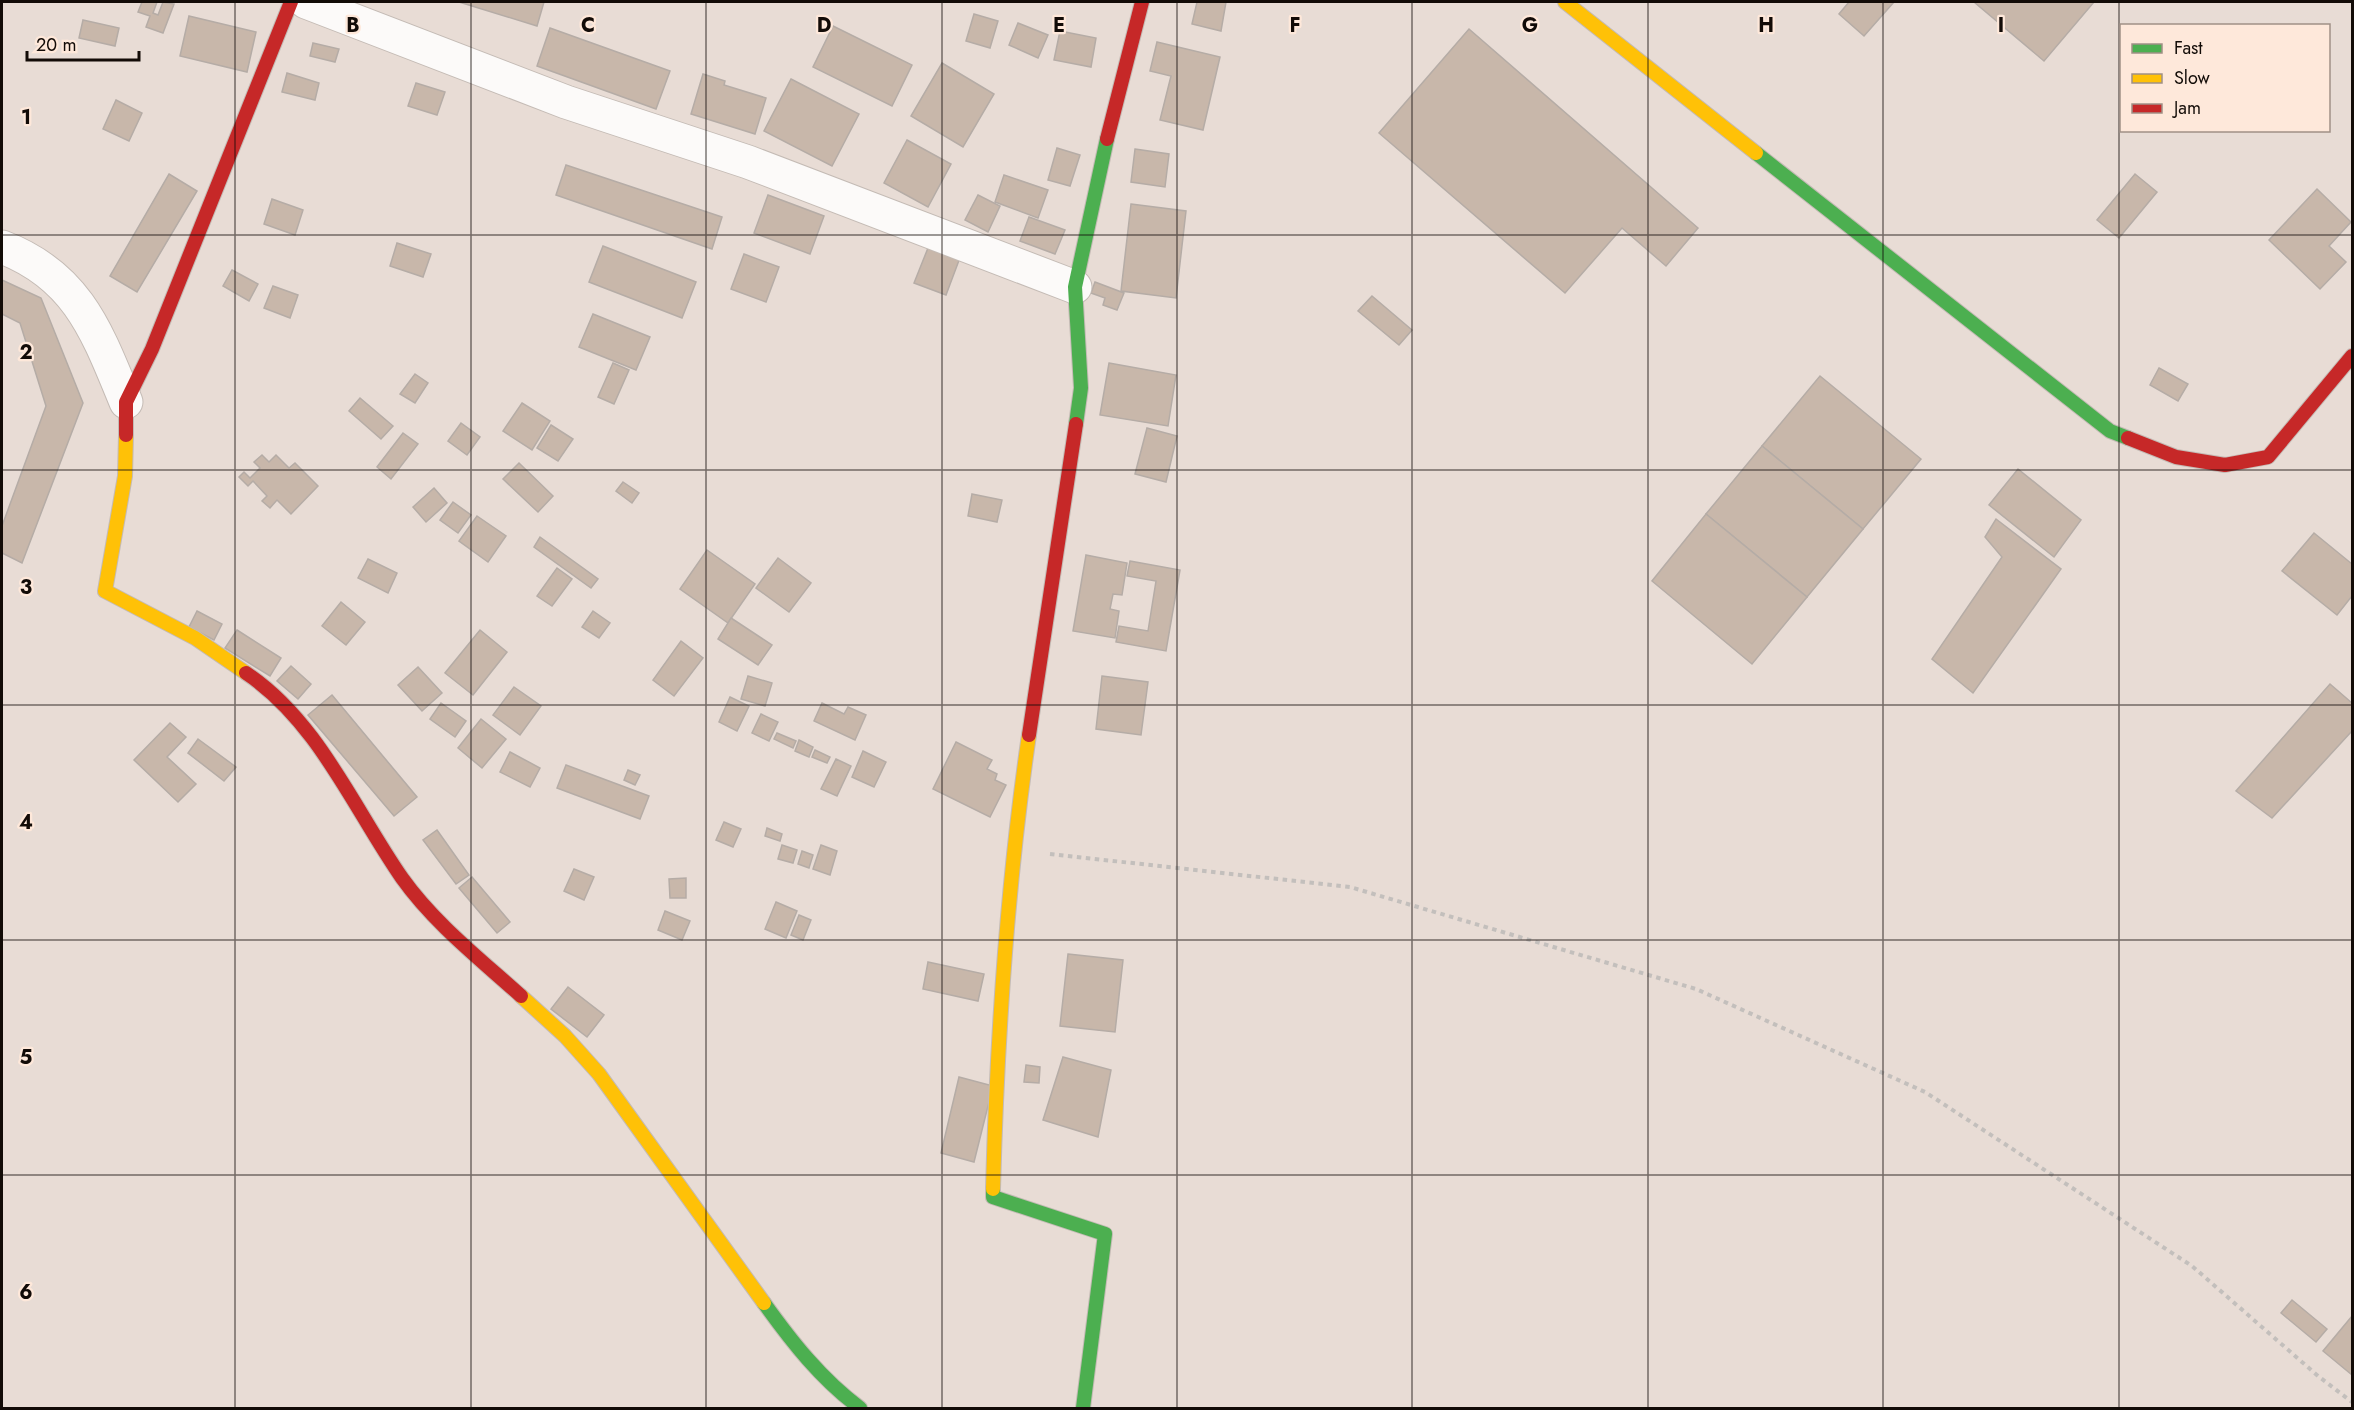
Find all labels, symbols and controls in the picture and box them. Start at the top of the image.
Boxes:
text: B [346,11,360,40]
text: C [581,11,595,40]
text: D [817,11,831,40]
text: E [1053,11,1065,40]
text: F [1289,11,1301,40]
text: G [1522,11,1538,40]
text: H [1758,11,1774,40]
text: I [1998,11,2004,40]
scale bar [27,24,140,62]
legend [2120,24,2330,132]
text: 20 m [36,32,76,58]
text: Fast [2174,35,2203,61]
text: Slow [2174,65,2211,91]
text: Jam [2172,95,2201,121]
text: 1 [21,103,31,132]
text: 2 [19,338,33,367]
text: 3 [20,573,32,602]
text: 4 [19,808,33,837]
text: 5 [20,1043,33,1072]
text: 6 [19,1278,33,1307]

